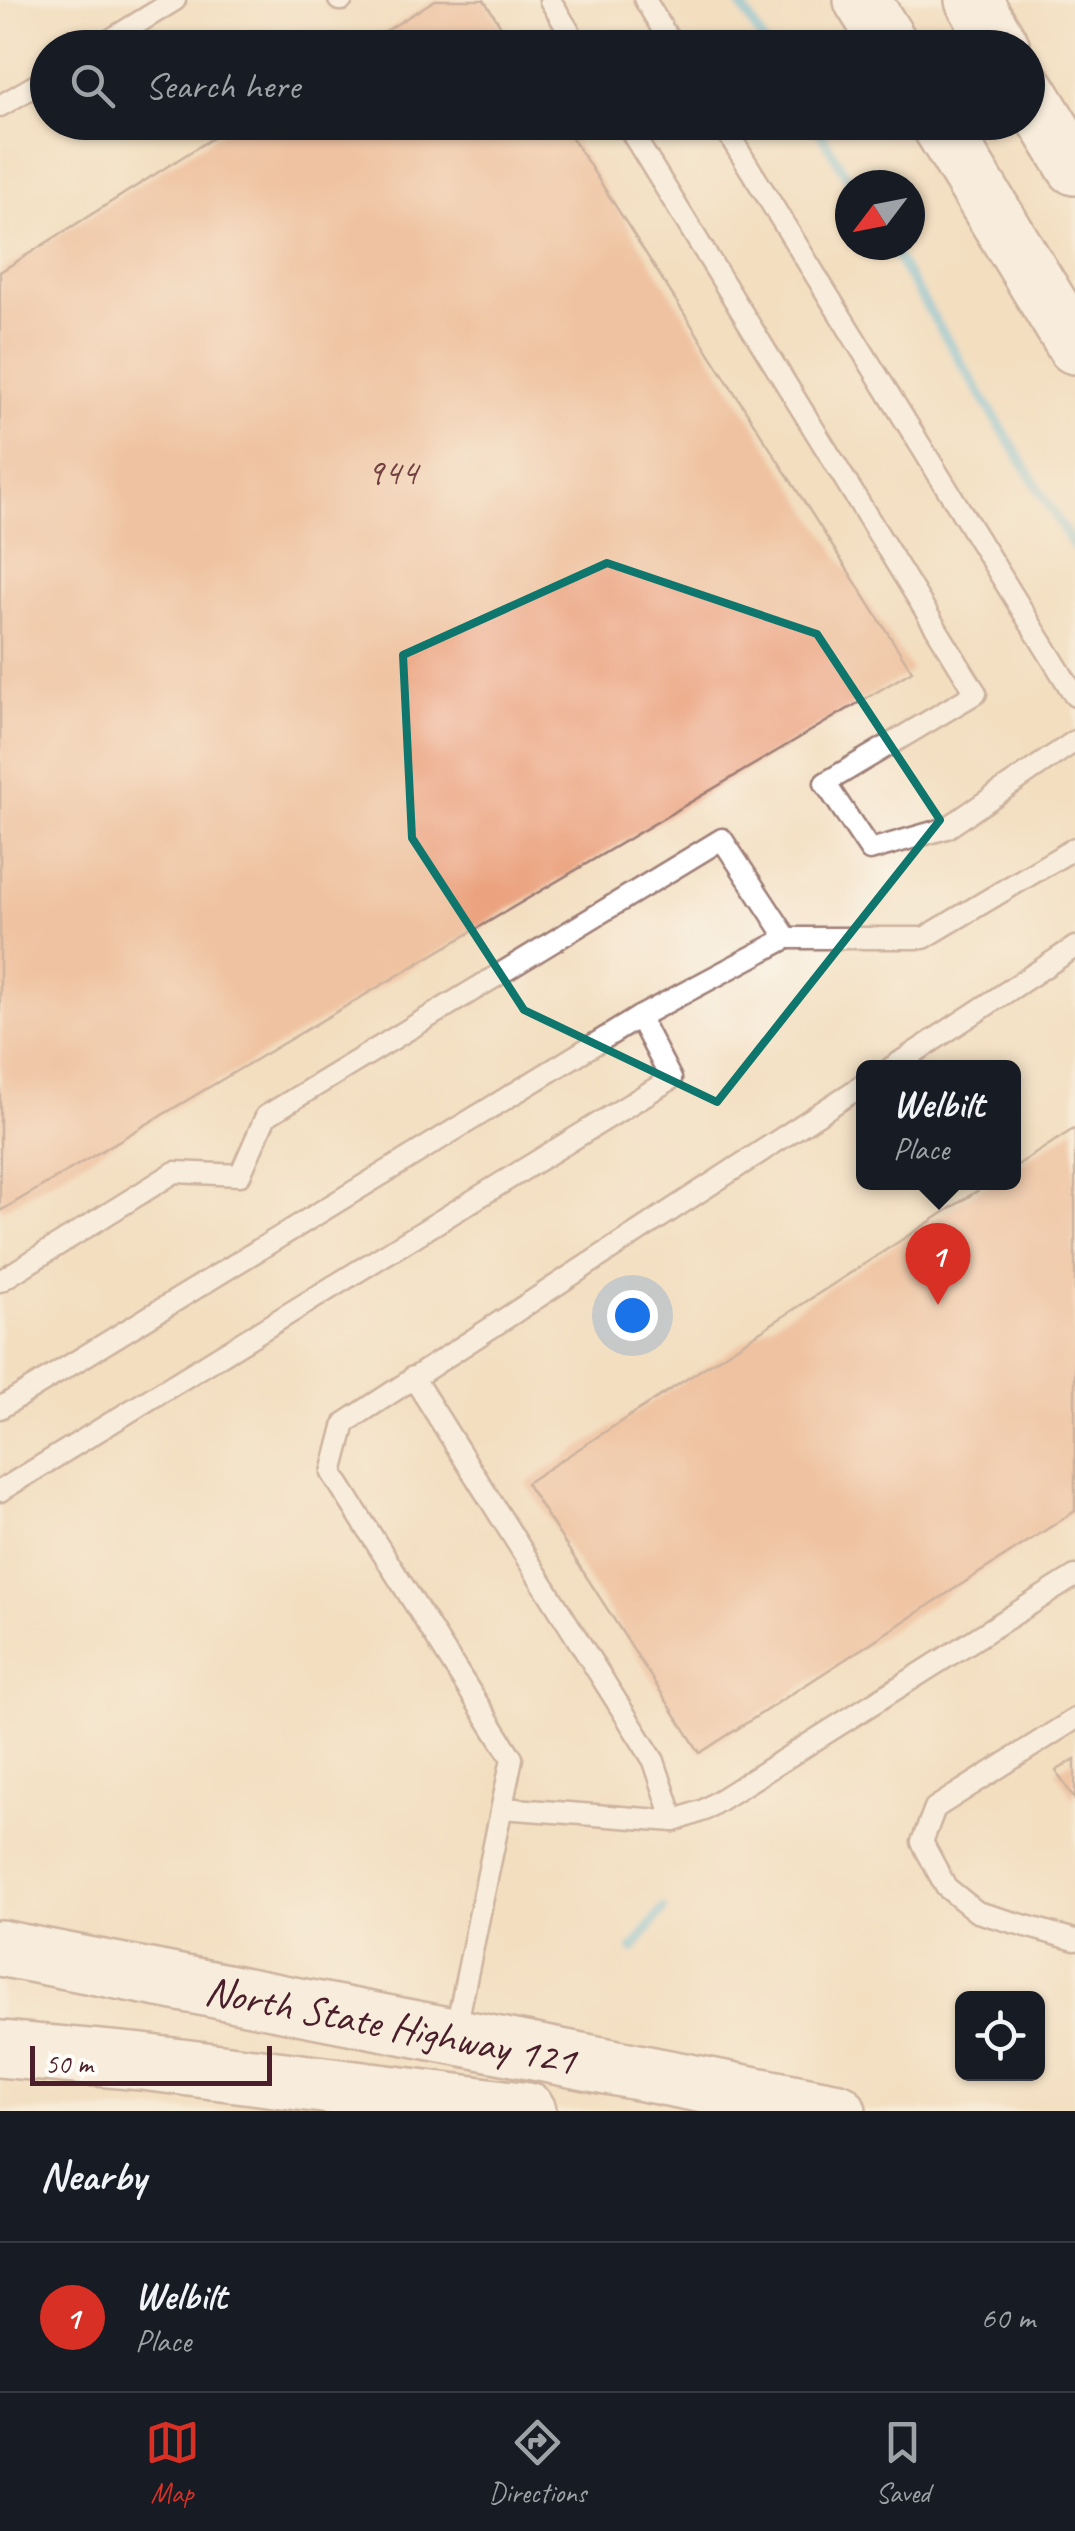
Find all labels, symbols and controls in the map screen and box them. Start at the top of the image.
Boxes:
search box [30,30,1045,140]
icon: search [65,58,120,113]
text: Search here [145,62,300,109]
north arrow [835,170,925,260]
house number: 944 [366,448,422,495]
popup [856,1060,1021,1190]
text: Welbilt [893,1081,984,1128]
text: Place [893,1128,949,1169]
pin: 1 [906,1222,970,1305]
your location [607,1290,658,1341]
street label: North State Highway 121 [201,1964,582,2088]
map controls [955,1991,1045,2081]
button: locate [955,1991,1045,2081]
scale bar [30,2041,272,2086]
text: 50 m [45,2046,93,2081]
text: Nearby [40,2150,146,2203]
text: Welbilt [135,2273,226,2320]
text: 1 [65,2297,80,2338]
text: 60 m [981,2297,1035,2338]
text: Place [135,2320,191,2361]
tab: Map [145,2415,200,2510]
tab: Directions [489,2415,586,2510]
tab: Saved [875,2415,930,2510]

